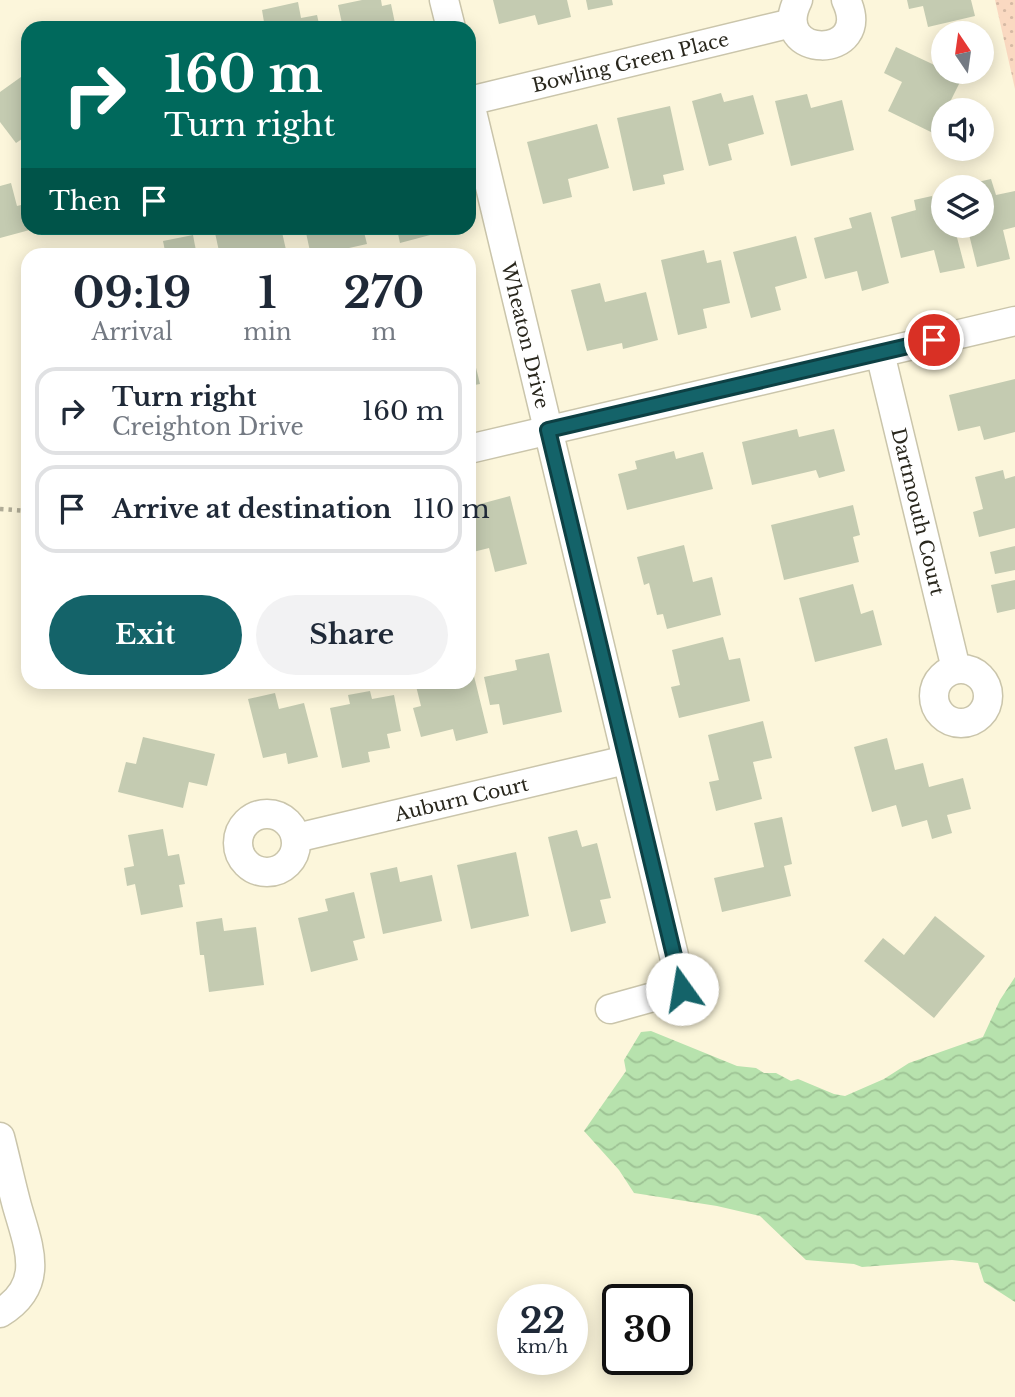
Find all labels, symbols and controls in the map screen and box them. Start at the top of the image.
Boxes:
north arrow [931,21,994,84]
map controls [931,21,994,238]
street label: Bowling Green Place [530,27,731,97]
text: 160 m [164,44,323,105]
icon: right [49,49,140,140]
button: sound [931,98,994,161]
text: Turn right [164,105,335,145]
button: layers [931,175,994,238]
icon: arrive [135,182,173,220]
text: Then [49,185,121,217]
street label: Wheaton Drive [497,259,554,411]
text: 09:19 [73,267,191,319]
text: 1 [258,267,277,319]
text: 270 [343,267,424,319]
pin [904,310,964,370]
text: Arrival [91,318,173,346]
text: min [243,318,292,346]
text: m [371,318,396,346]
icon: arrive [915,321,953,359]
text: Turn right [112,381,257,413]
icon: right [53,392,91,430]
text: 160 m [362,395,444,427]
text: Creighton Drive [112,413,304,441]
street label: Dartmouth Court [887,425,950,598]
icon: arrive [53,490,91,528]
text: Arrive at destination [112,493,392,525]
text: 110 m [413,493,490,525]
button: Exit [49,595,242,675]
button: Share [256,595,448,675]
street label: Auburn Court [391,772,531,826]
position arrow [645,952,719,1026]
speed limit sign: 30 [602,1284,693,1375]
text: 22 [520,1299,565,1342]
text: km/h [517,1336,568,1358]

